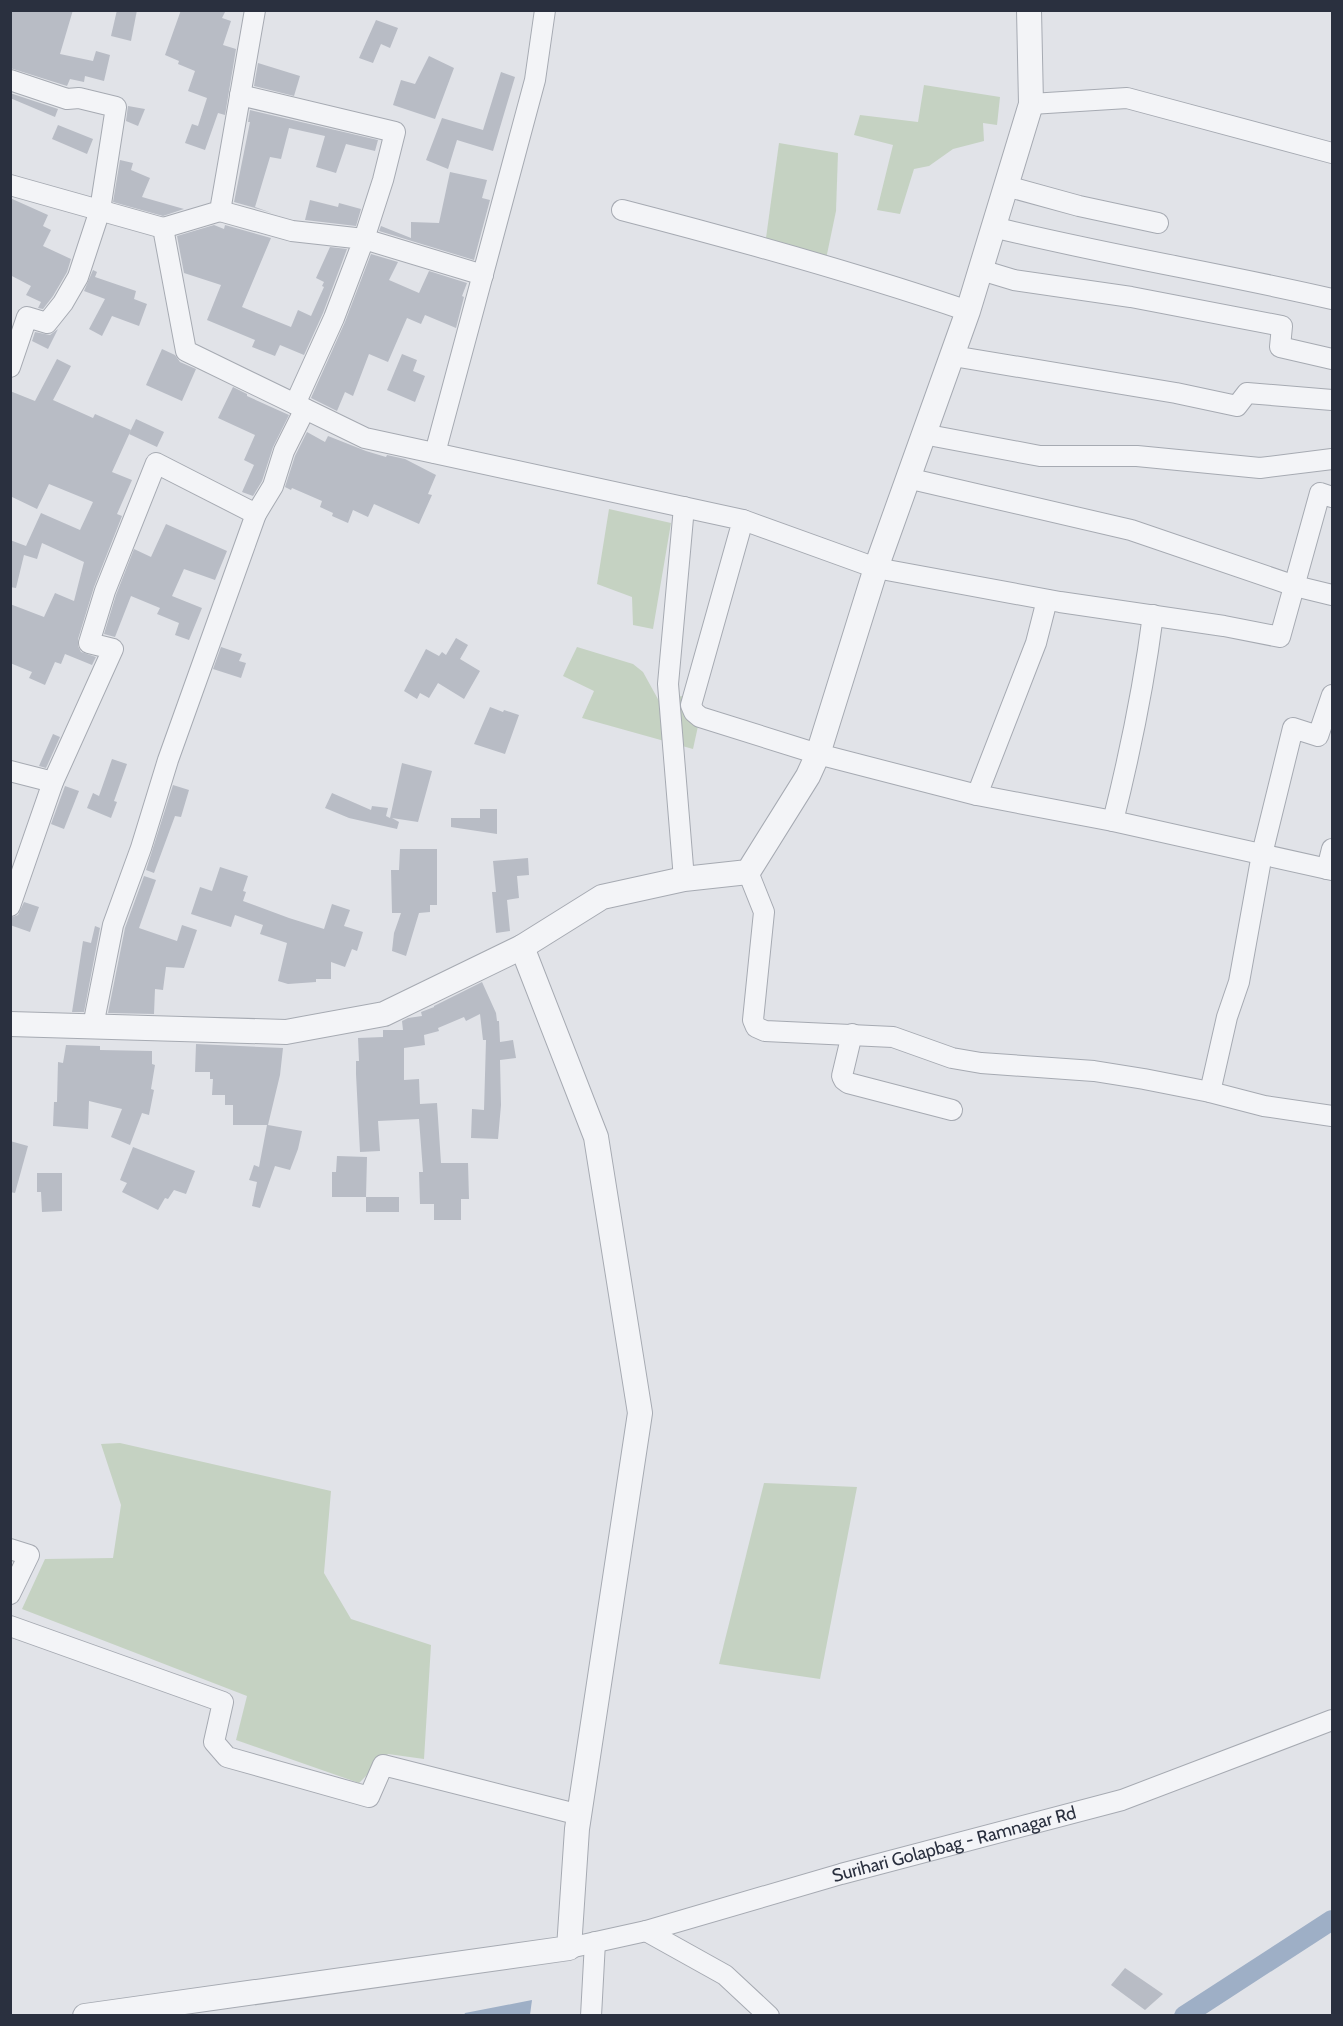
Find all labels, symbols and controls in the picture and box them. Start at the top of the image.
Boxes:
street label: Surihari Golapbag - Ramnagar Rd [830,1802,1078,1887]

